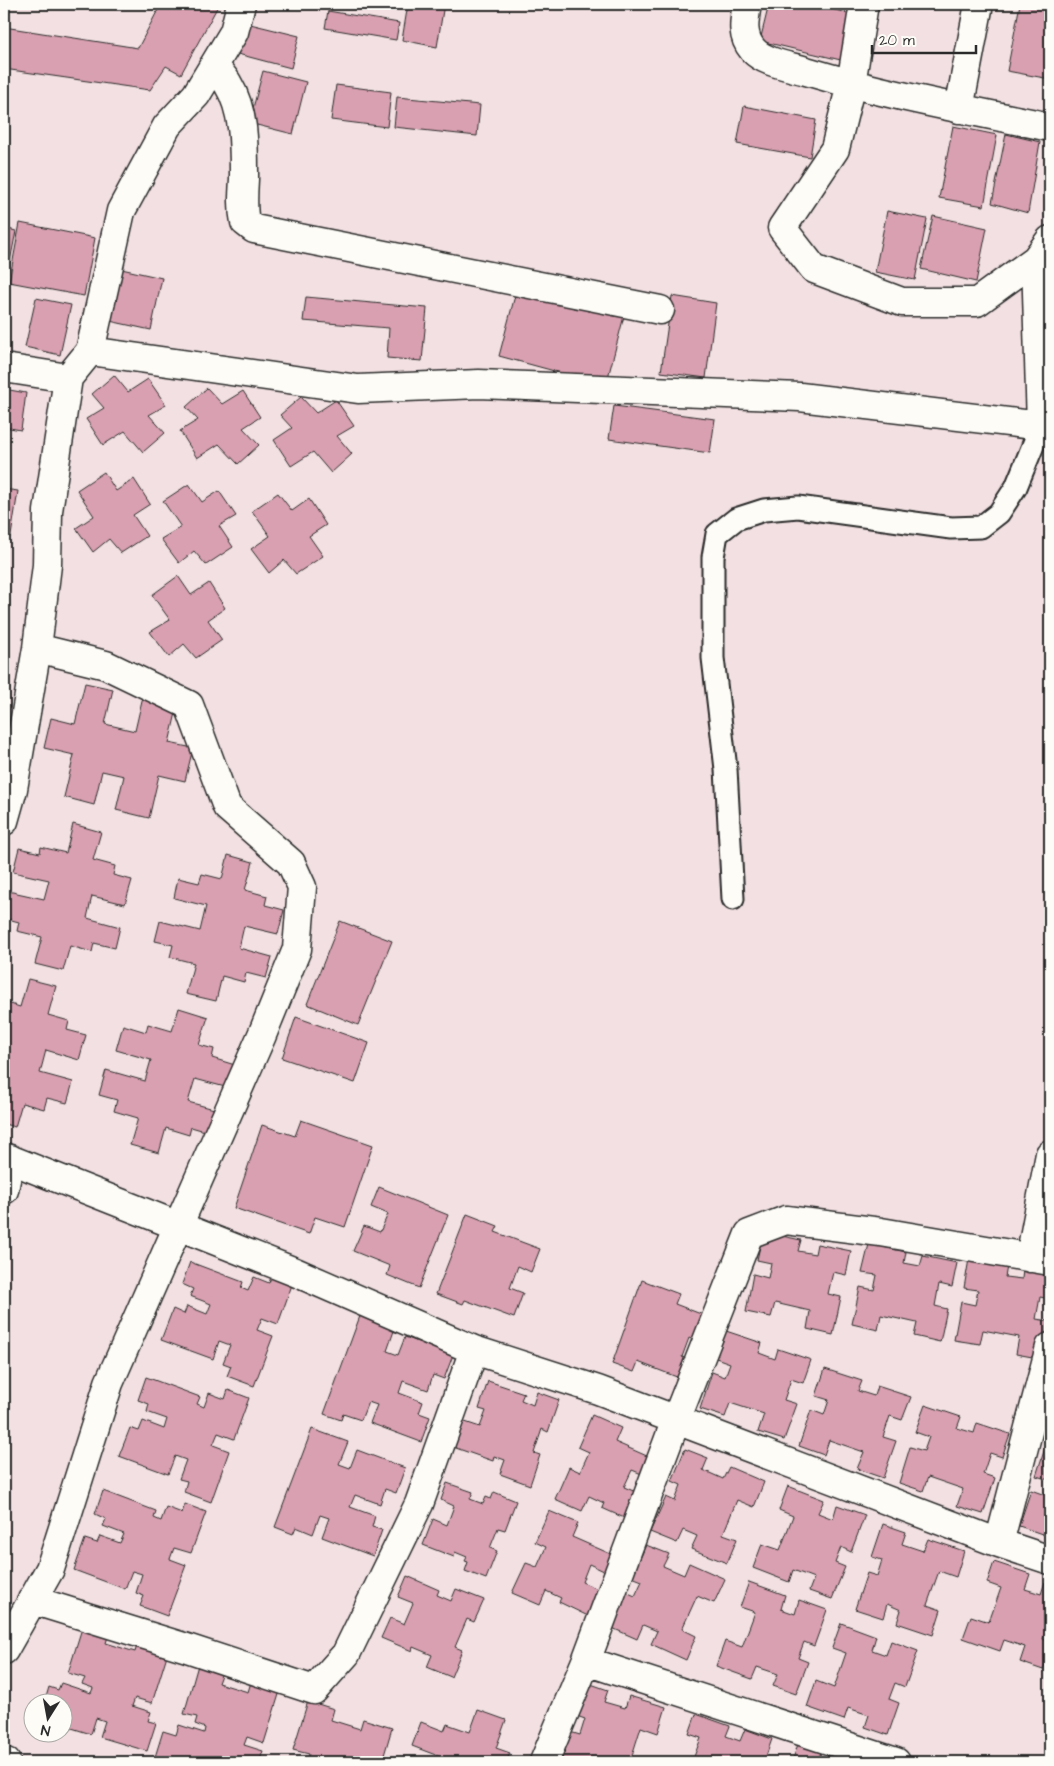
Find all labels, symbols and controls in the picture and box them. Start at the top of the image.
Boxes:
scale bar [872,22,975,54]
text: 20 m [879,30,915,51]
north arrow [22,1694,72,1744]
text: N [39,1719,52,1740]

